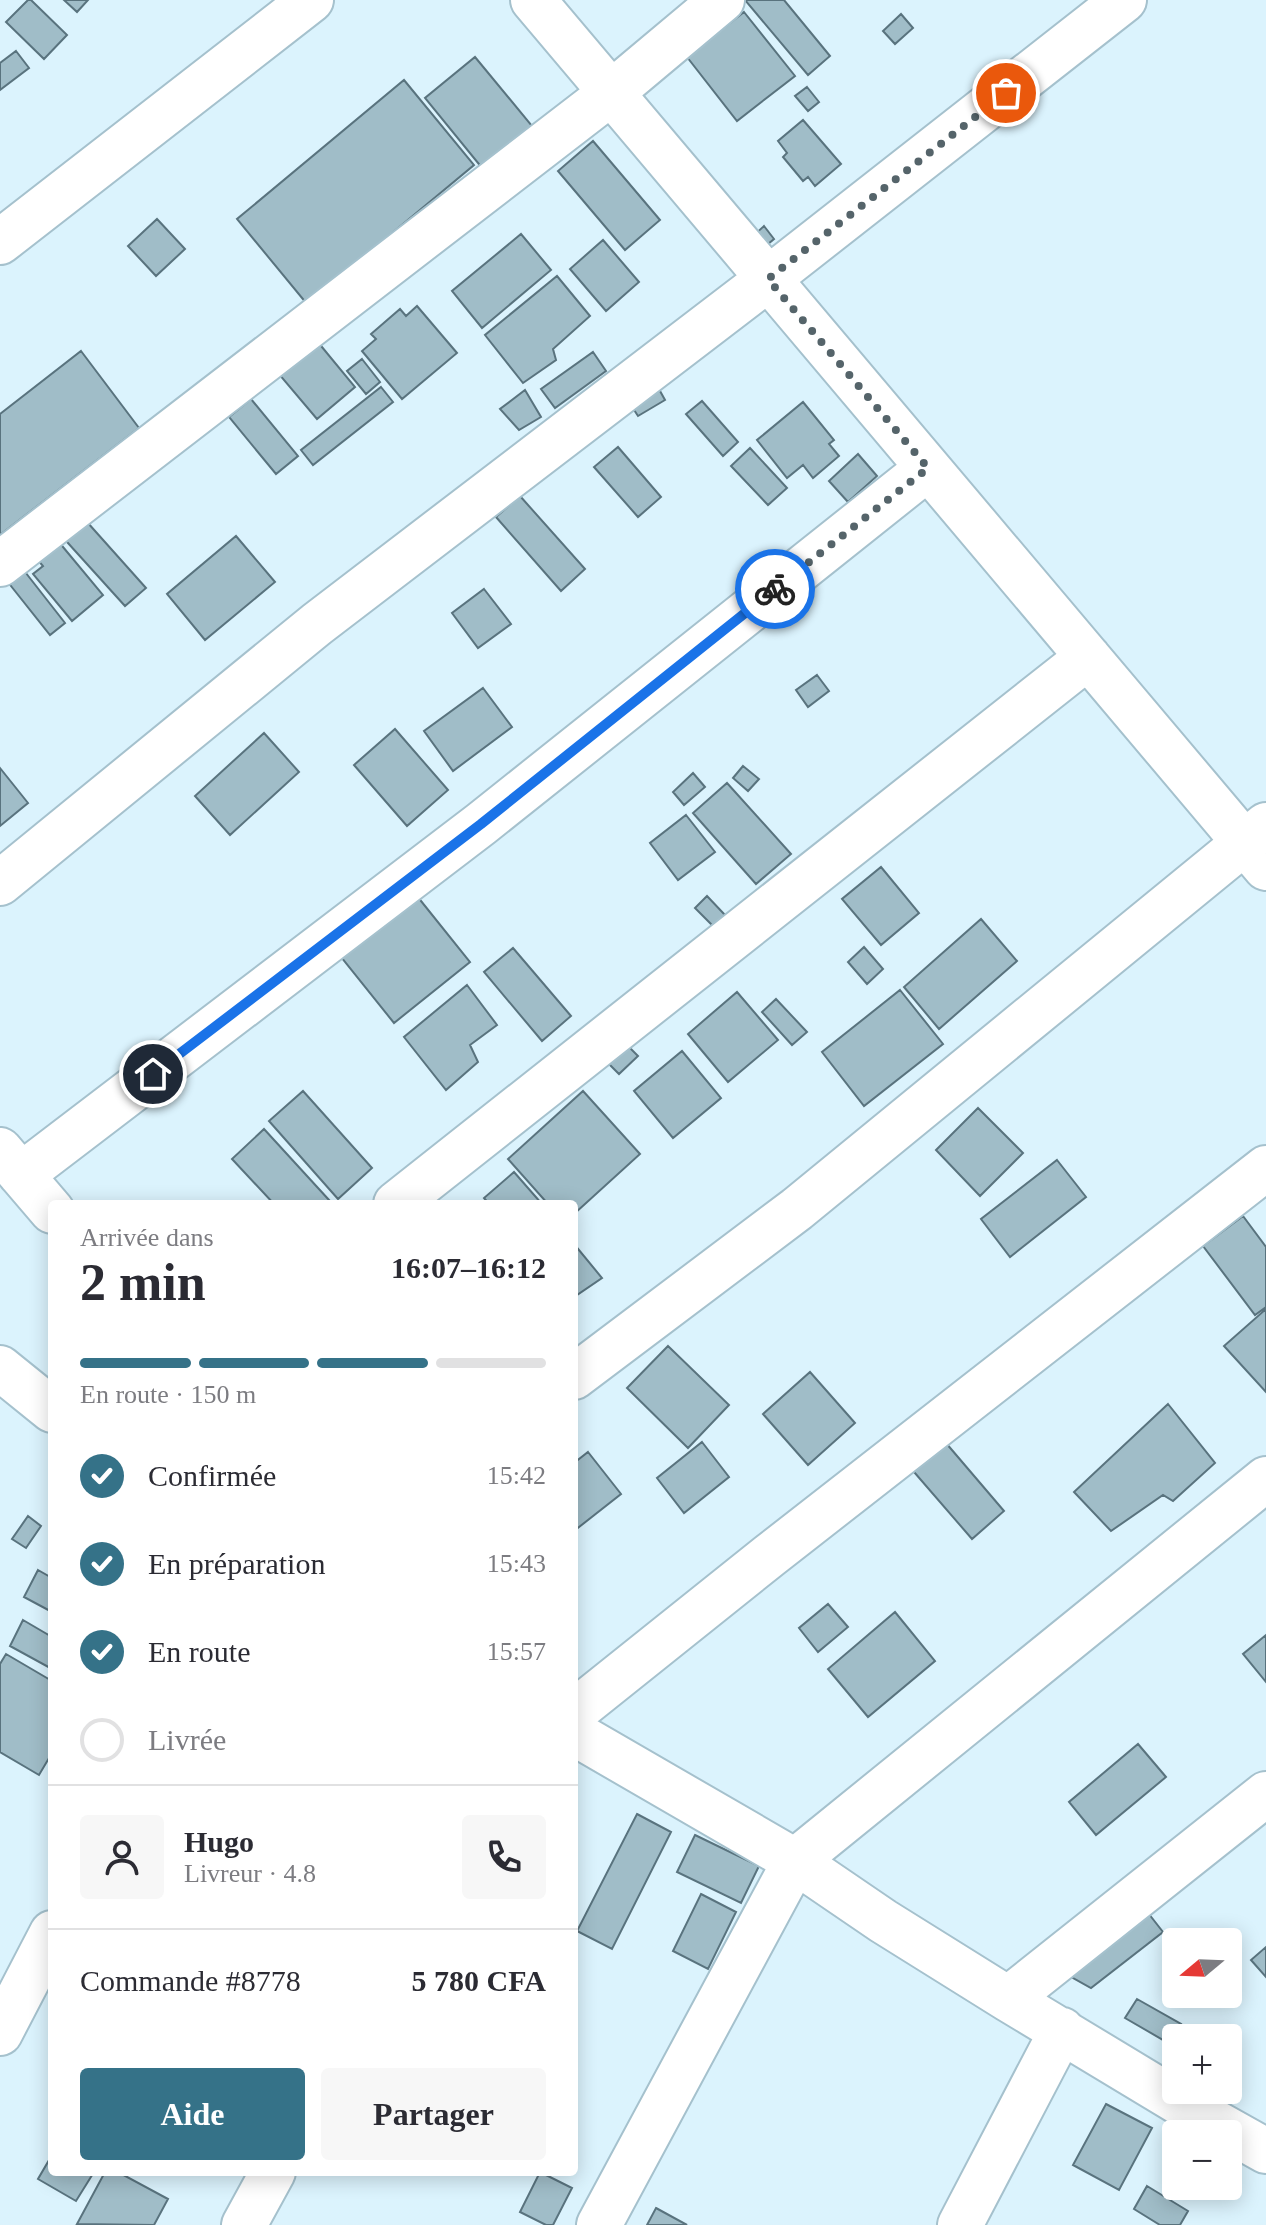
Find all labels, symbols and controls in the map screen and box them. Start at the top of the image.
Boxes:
pin [972,59,1040,127]
icon: bag [984,71,1028,115]
courier [735,549,815,629]
icon: bike [753,567,797,611]
pin [119,1040,187,1108]
icon: home [131,1052,175,1096]
text: Arrivée dans [80,1223,214,1252]
text: 16:07–16:12 [391,1251,546,1284]
text: 2 min [80,1254,206,1311]
text: En route · 150 m [80,1380,256,1409]
icon: check [80,1454,124,1498]
text: Confirmée [148,1459,276,1492]
text: 15:42 [487,1461,546,1490]
icon: check [80,1542,124,1586]
text: En préparation [148,1547,325,1580]
text: 15:43 [487,1549,546,1578]
icon: check [80,1630,124,1674]
text: En route [148,1635,250,1668]
text: 15:57 [487,1637,546,1666]
text: Livrée [148,1723,226,1756]
button: person [80,1815,164,1899]
button: phone [462,1815,546,1899]
text: Hugo [184,1825,254,1858]
text: Livreur · 4.8 [184,1859,316,1888]
north arrow [1162,1928,1242,2008]
map controls [1162,1928,1242,2200]
text: Commande #8778 [80,1964,301,1997]
text: 5 780 CFA [412,1964,546,1997]
button: + [1162,2024,1242,2104]
button: Aide [80,2068,305,2160]
button: Partager [321,2068,546,2160]
button: − [1162,2120,1242,2200]

